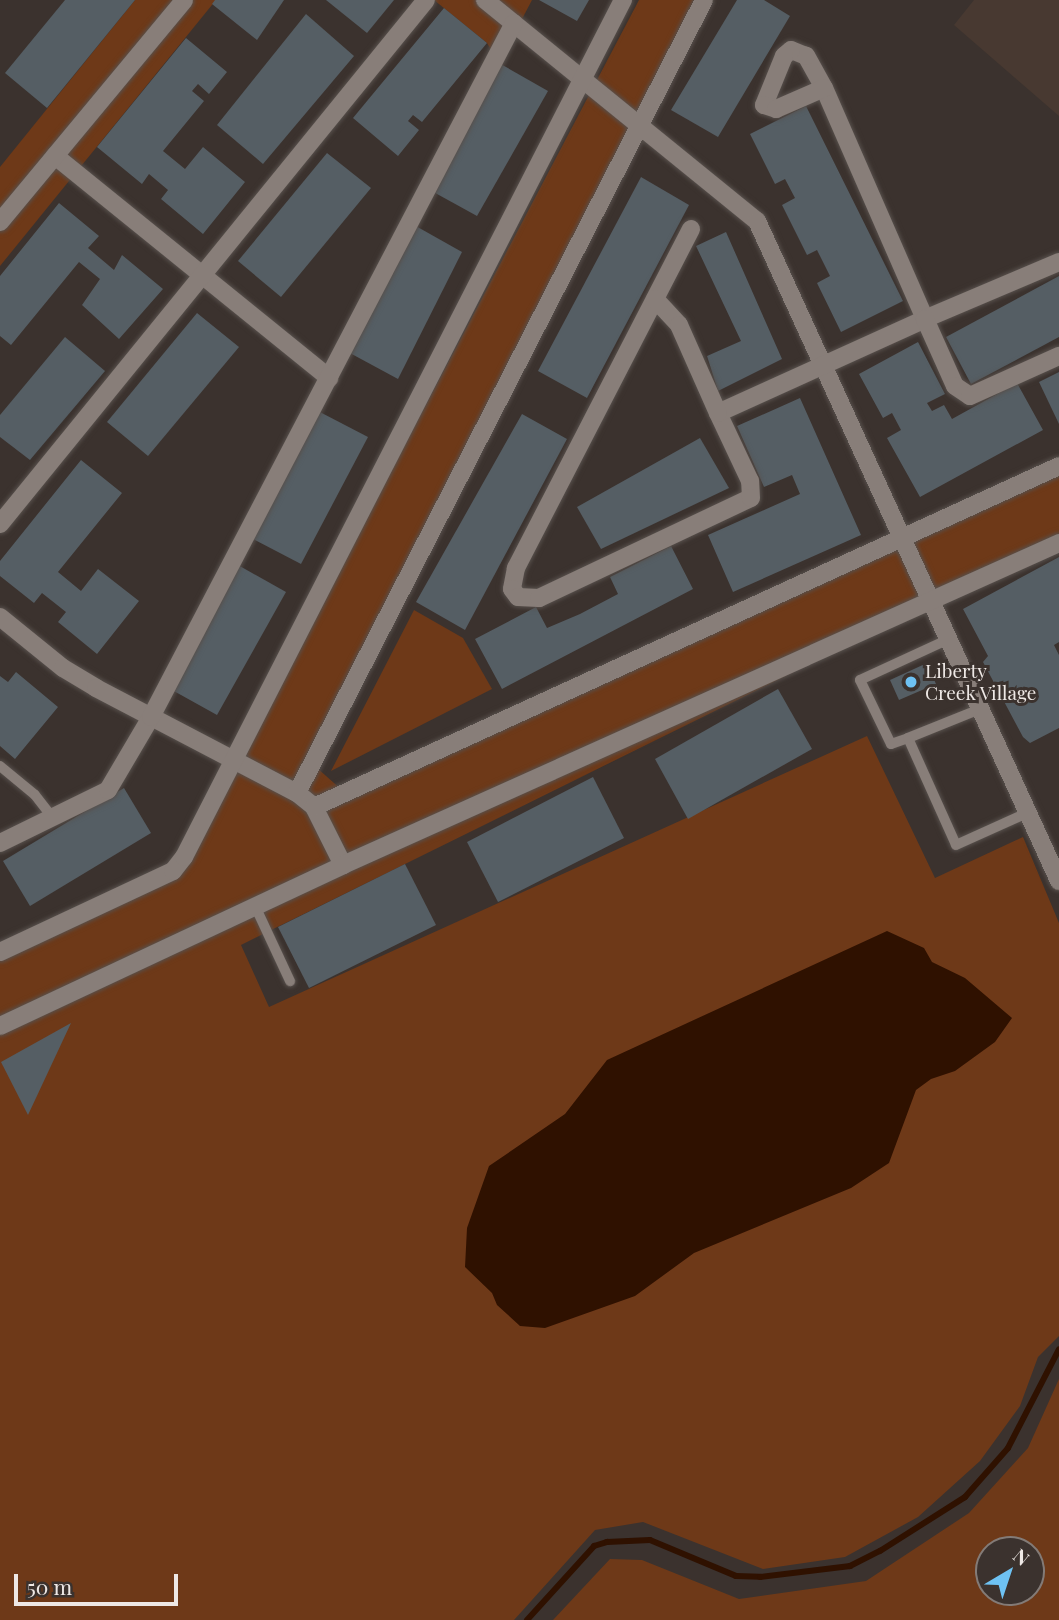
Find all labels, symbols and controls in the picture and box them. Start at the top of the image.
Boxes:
place label: Liberty Creek Village [925,660,1037,704]
marker: Liberty Creek Village [903,674,919,690]
north arrow [975,1536,1045,1606]
text: N [1008,1542,1035,1571]
scale bar [18,1560,182,1604]
text: 50 m [27,1572,72,1600]

